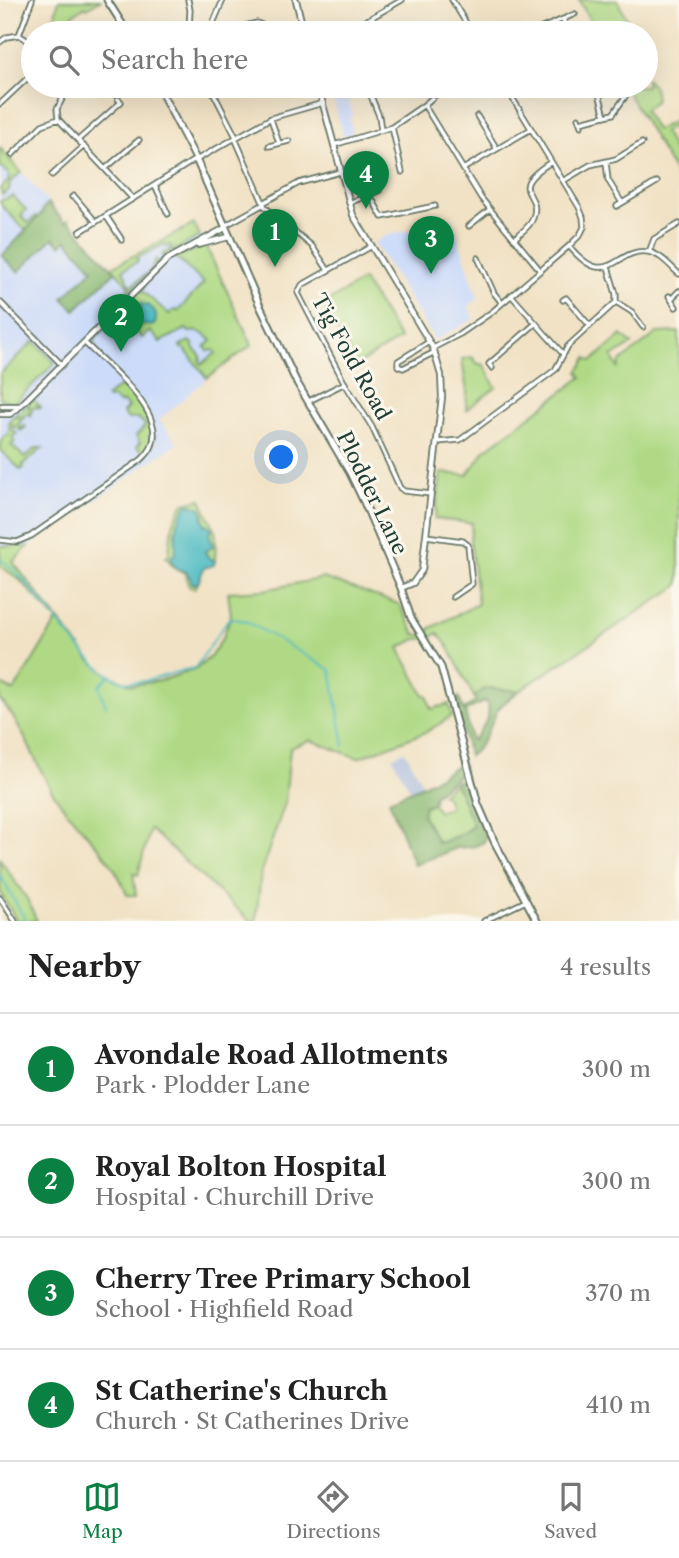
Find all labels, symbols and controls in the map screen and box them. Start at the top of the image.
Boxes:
search box [21,21,658,98]
icon: search [45,41,83,79]
text: Search here [101,44,248,76]
pin: 4 [343,151,389,209]
pin: 1 [252,209,298,267]
pin: 3 [408,216,454,274]
street label: Tig Fold Road [306,289,397,425]
pin: 2 [98,294,144,352]
street label: Plodder Lane [332,427,413,559]
your location [264,440,298,474]
text: Nearby [28,948,141,985]
text: 4 results [560,953,651,981]
text: Avondale Road Allotments [95,1039,448,1071]
text: 1 [46,1055,56,1083]
text: 300 m [582,1055,651,1083]
text: Park · Plodder Lane [95,1071,310,1099]
text: Royal Bolton Hospital [95,1151,386,1183]
text: 2 [44,1167,58,1195]
text: 300 m [582,1167,651,1195]
text: Hospital · Churchill Drive [95,1183,374,1211]
text: Cherry Tree Primary School [95,1263,471,1295]
text: 3 [45,1279,58,1307]
text: 370 m [585,1279,651,1307]
text: School · Highfield Road [95,1295,353,1323]
text: St Catherine's Church [95,1375,388,1407]
text: 4 [44,1391,58,1419]
text: 410 m [586,1391,651,1419]
text: Church · St Catherines Drive [95,1407,409,1435]
tab: Map [82,1478,123,1543]
tab: Directions [287,1478,380,1543]
tab: Saved [544,1478,597,1543]

